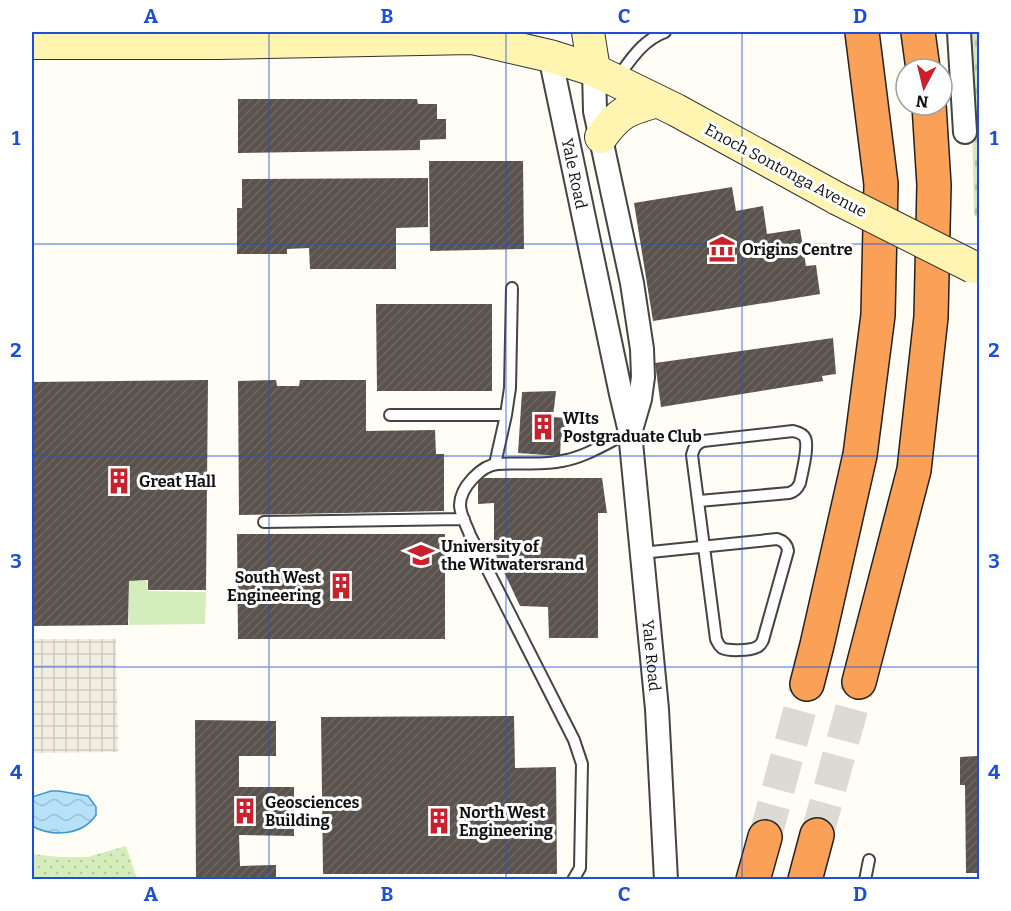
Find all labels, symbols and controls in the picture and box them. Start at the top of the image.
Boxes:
text: A [144,4,159,28]
text: B [381,4,394,28]
text: C [618,4,630,28]
text: D [853,4,867,28]
north arrow [894,57,954,117]
text: N [915,91,930,112]
street label: Enoch Sontonga Avenue [702,120,870,221]
text: 1 [12,126,21,150]
text: 1 [990,126,999,150]
street label: Yale Road [557,136,591,211]
museum icon: Origins Centre [707,234,737,264]
place label: Origins Centre [742,240,853,259]
text: 2 [10,338,22,362]
text: 2 [988,338,1000,362]
place label: WIts Postgraduate Club [563,409,702,446]
building icon: WIts Postgraduate Club [528,412,558,442]
building icon: Great Hall [104,466,134,496]
place label: Great Hall [139,472,216,491]
place label: University of the Witwatersrand [441,537,584,574]
school or university icon: University of the Witwatersrand [406,540,436,570]
text: 3 [10,549,22,573]
text: 3 [988,549,1000,573]
place label: South West Engineering [227,568,322,605]
building icon: South West Engineering [326,571,356,601]
street label: Yale Road [638,619,664,693]
text: 4 [10,760,22,784]
text: 4 [988,760,1000,784]
place label: Geosciences Building [265,793,359,830]
building icon: Geosciences Building [230,796,260,826]
place label: North West Engineering [459,803,553,840]
building icon: North West Engineering [424,806,454,836]
text: A [144,882,159,906]
text: B [381,882,394,906]
text: C [618,882,630,906]
text: D [853,882,867,906]

